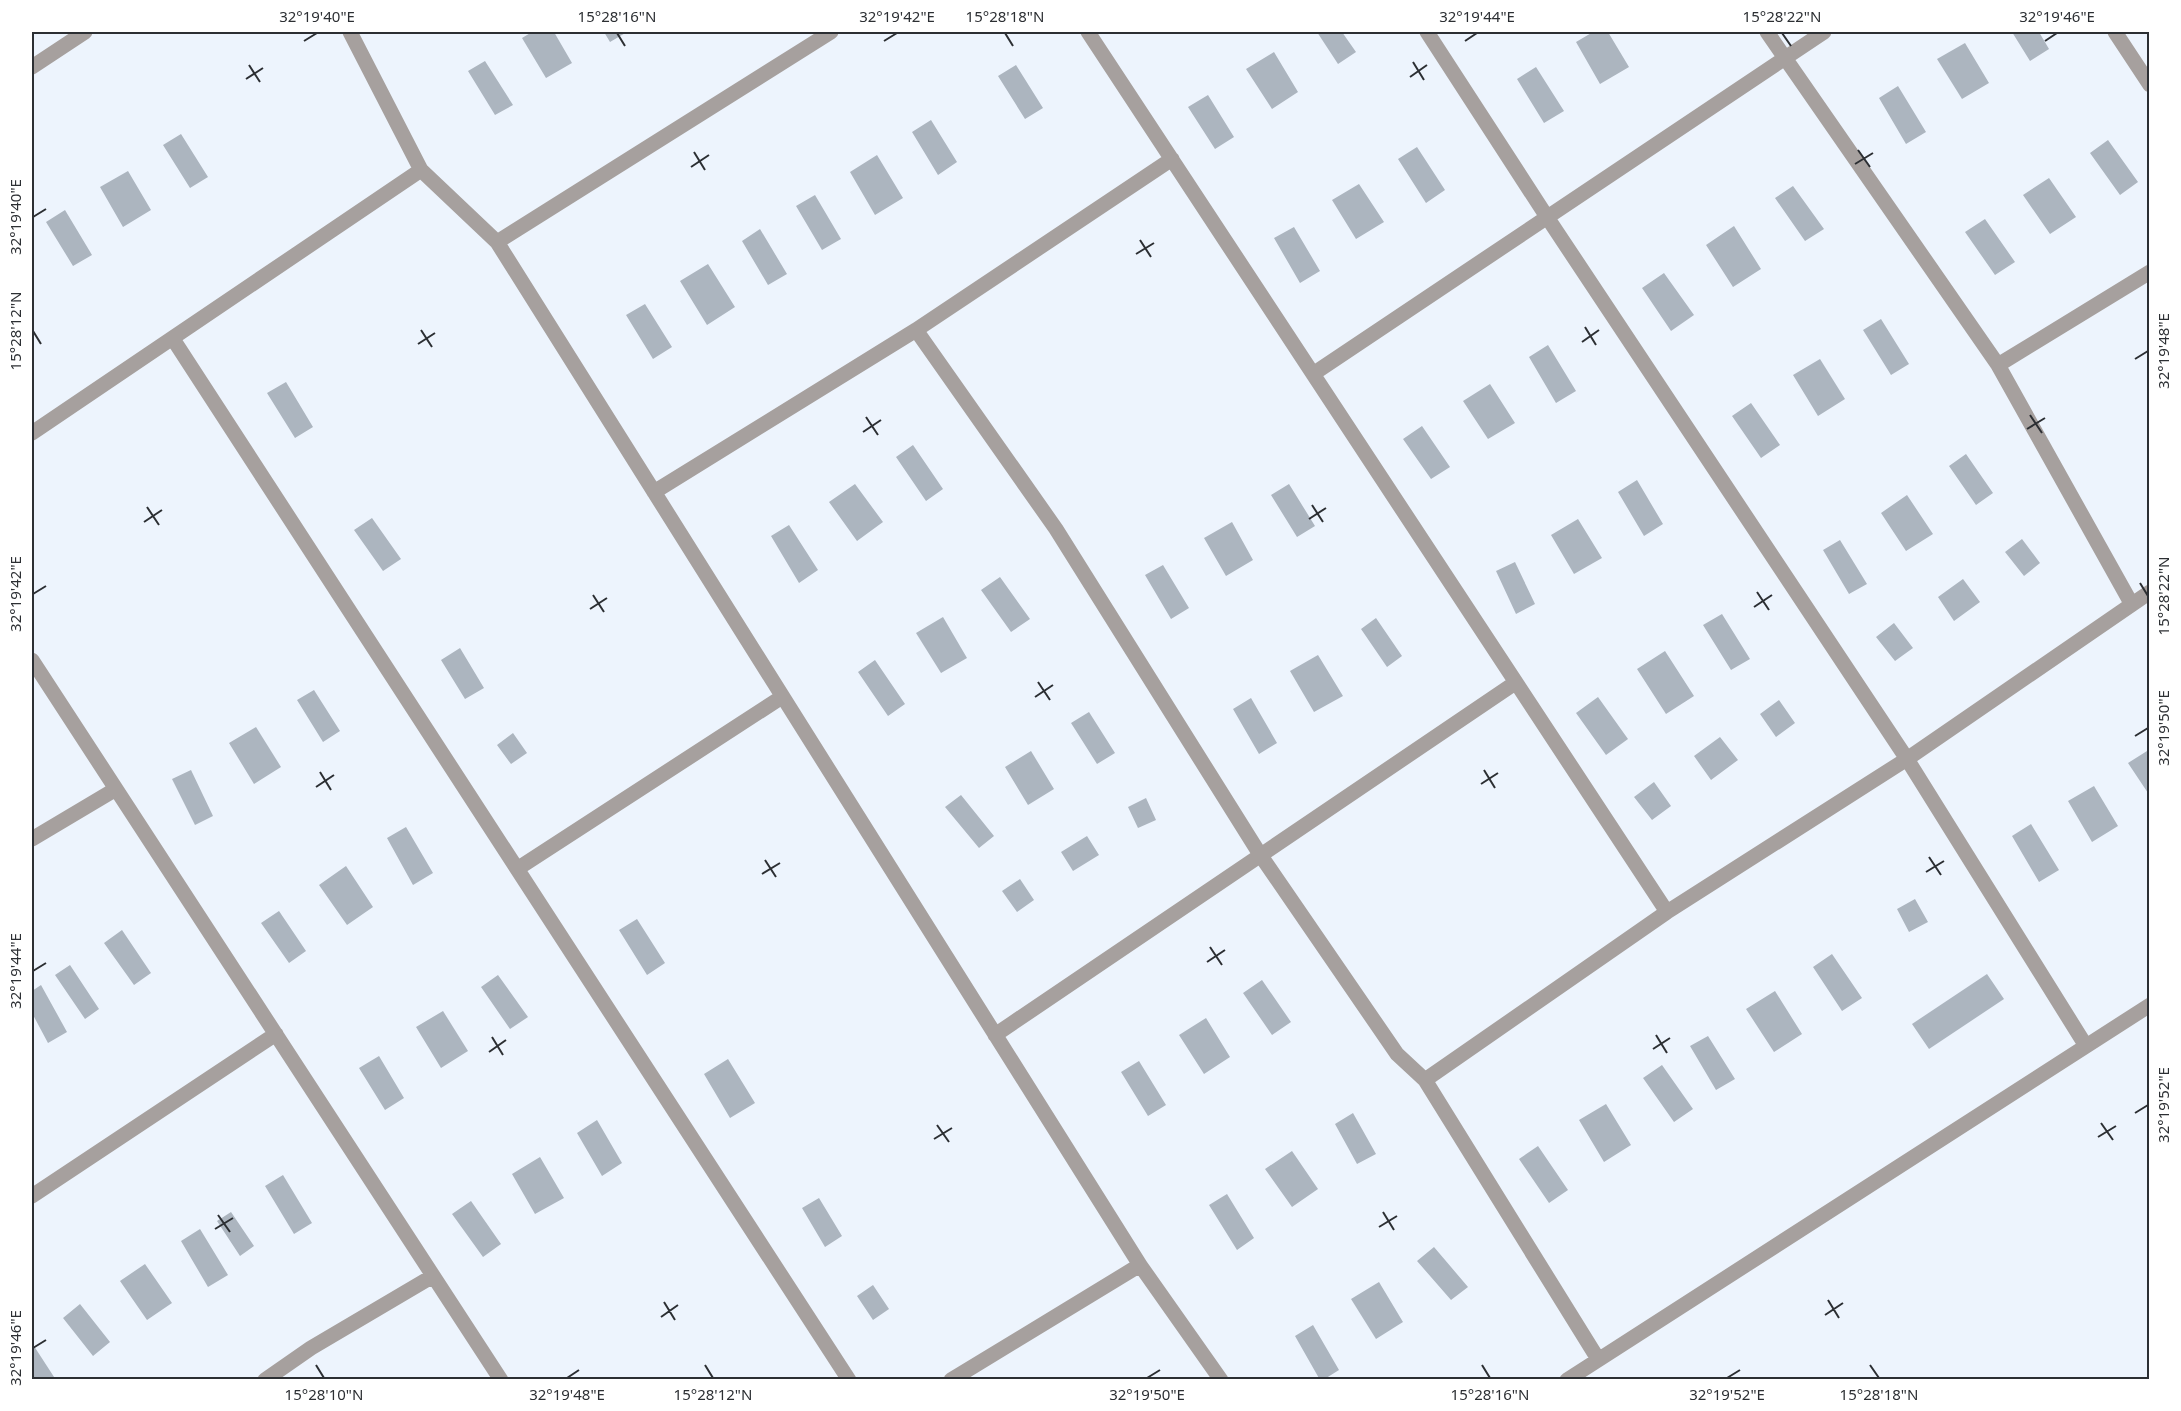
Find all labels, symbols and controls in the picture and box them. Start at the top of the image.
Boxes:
text: 32°19'40"E [279,6,355,26]
text: 15°28'16"N [578,6,656,26]
text: 32°19'42"E [859,6,935,26]
text: 15°28'18"N [966,6,1044,26]
text: 32°19'44"E [1439,6,1515,26]
text: 15°28'22"N [1743,6,1821,26]
text: 32°19'46"E [2019,6,2095,26]
text: 32°19'40"E [5,179,25,255]
text: 15°28'12"N [5,292,25,370]
text: 32°19'48"E [2153,313,2173,389]
text: 32°19'42"E [5,556,25,632]
text: 15°28'22"N [2153,557,2173,635]
text: 32°19'50"E [2153,690,2173,766]
text: 32°19'44"E [5,933,25,1009]
text: 32°19'52"E [2153,1067,2173,1143]
text: 32°19'46"E [5,1310,25,1386]
text: 15°28'10"N [285,1384,363,1404]
text: 32°19'48"E [529,1384,605,1404]
text: 15°28'12"N [674,1384,752,1404]
text: 32°19'50"E [1109,1384,1185,1404]
text: 15°28'16"N [1451,1384,1529,1404]
text: 32°19'52"E [1689,1384,1765,1404]
text: 15°28'18"N [1840,1384,1918,1404]

